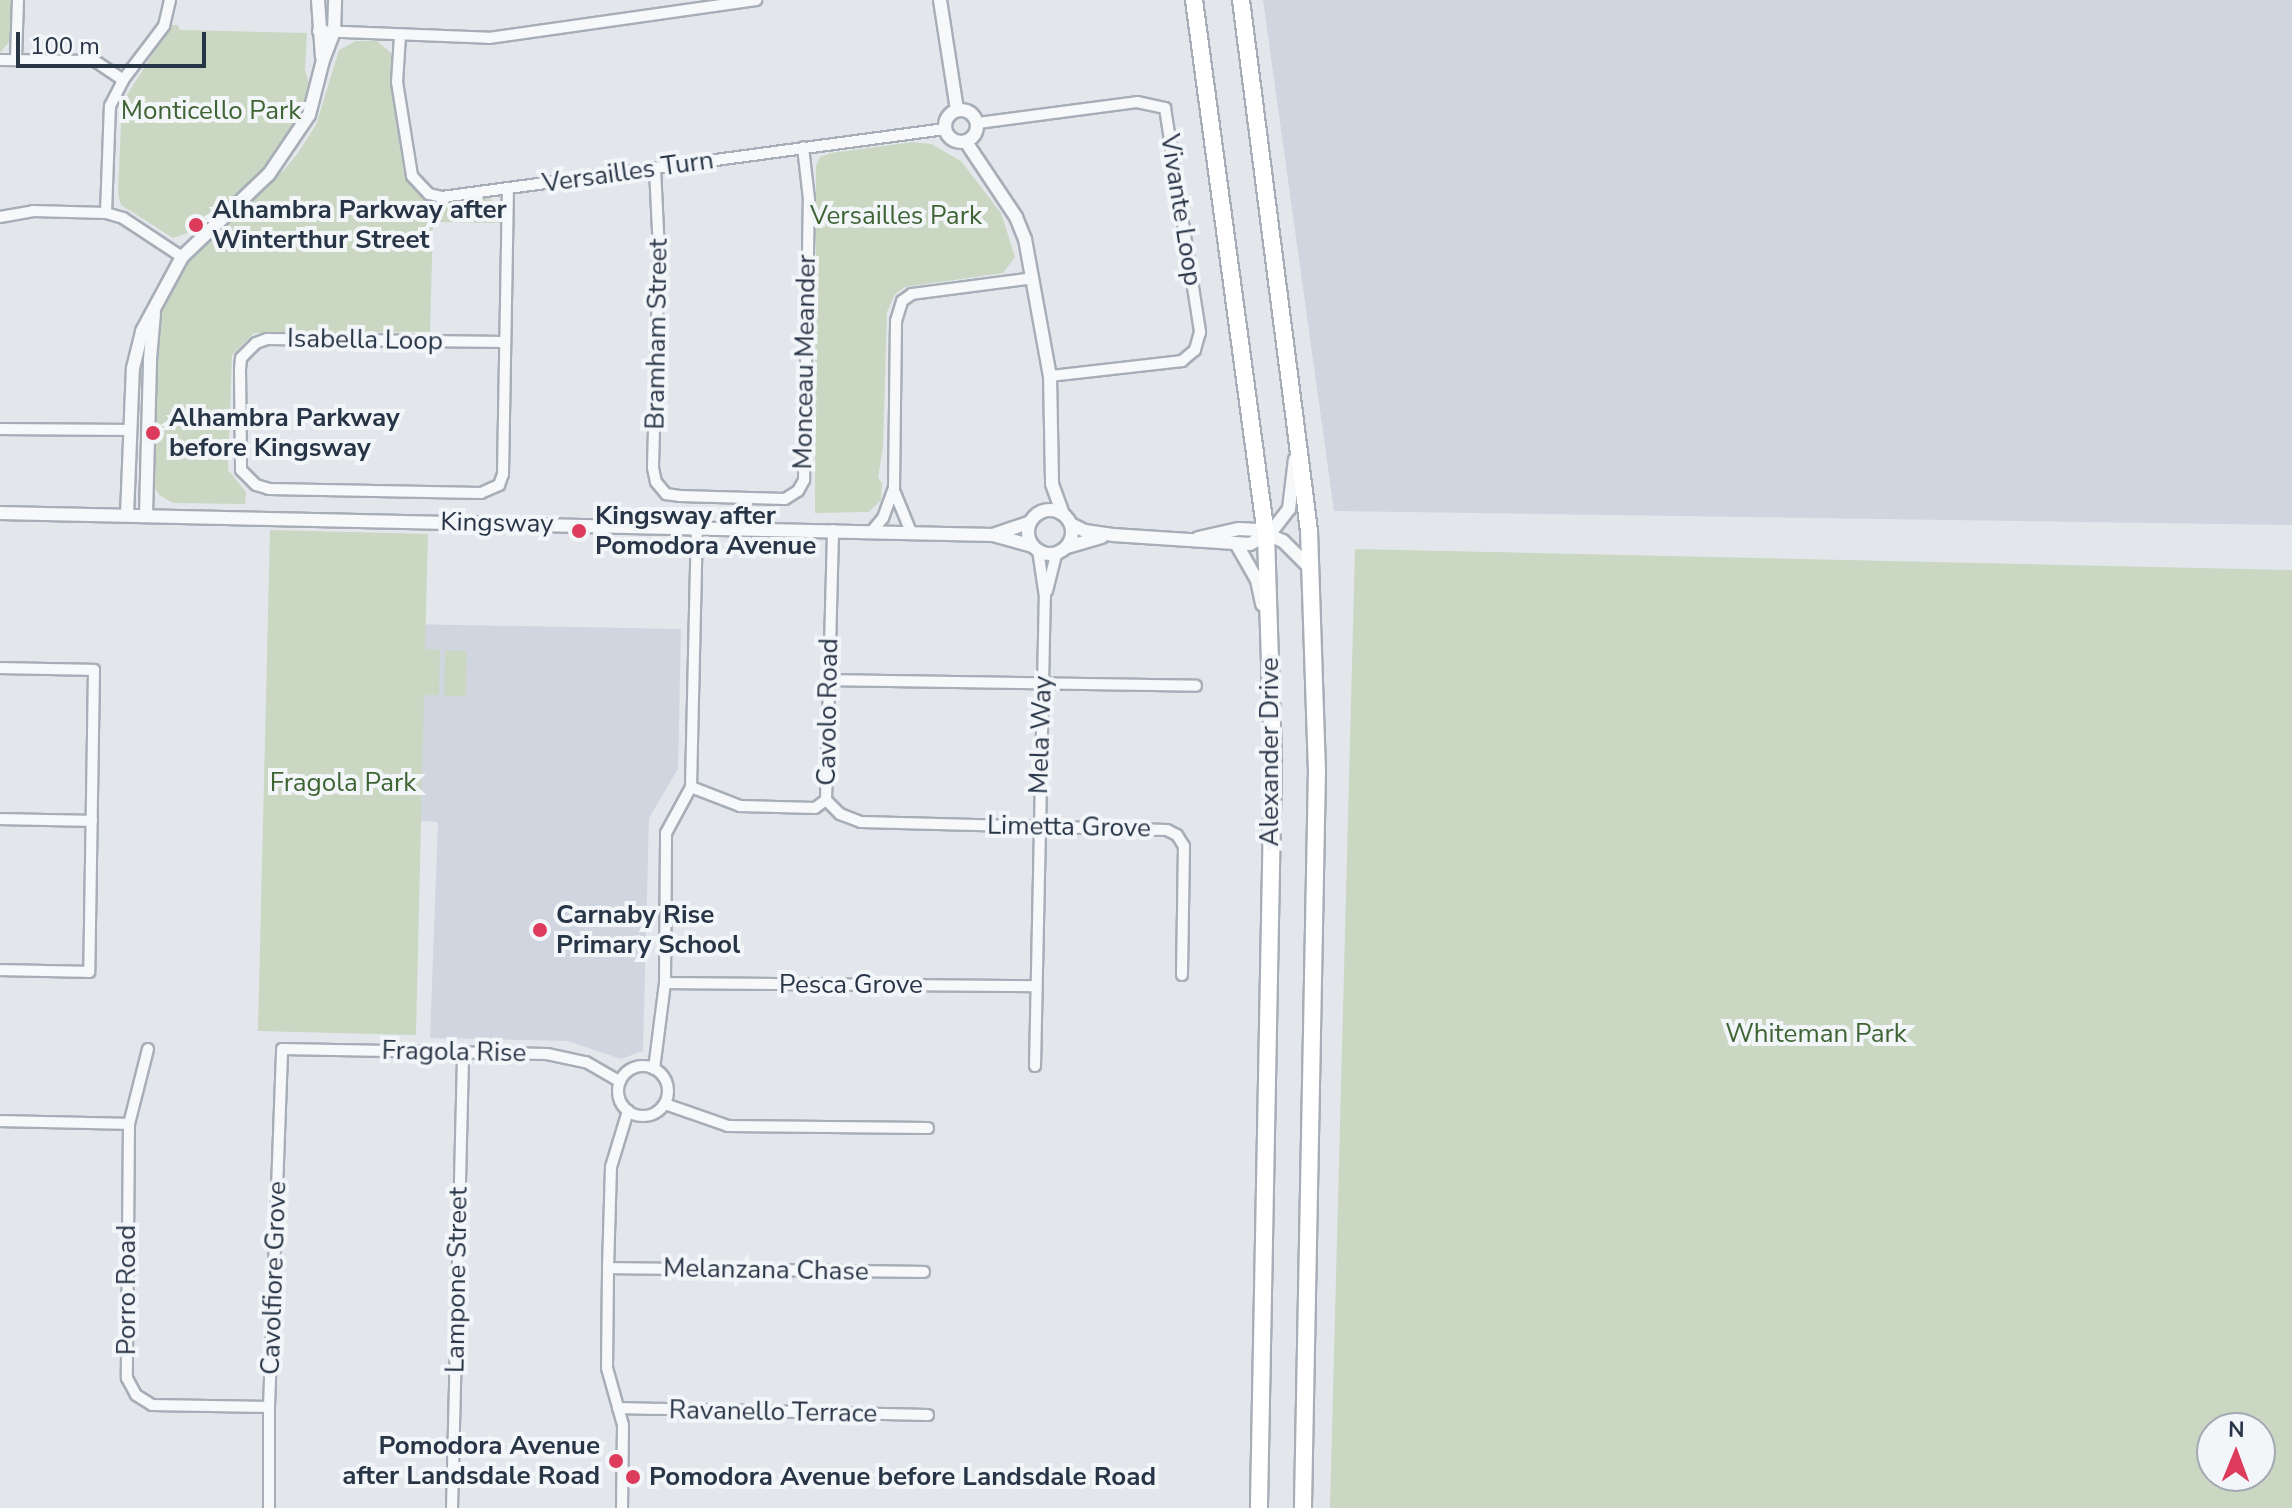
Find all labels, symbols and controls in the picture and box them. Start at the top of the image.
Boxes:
scale bar [20,16,210,66]
text: 100 m [30,30,100,62]
park label: Monticello Park [121,95,301,127]
street label: Vivante Loop [1154,132,1208,288]
street label: Versailles Turn [540,145,716,199]
place label: Alhambra Parkway after Winterthur Street [212,194,507,256]
park label: Versailles Park [810,200,982,232]
marker: Alhambra Parkway after Winterthur Street [187,216,205,234]
street label: Bramham Street [640,238,674,430]
street label: Monceau Meander [788,254,822,470]
street label: Isabella Loop [287,323,443,357]
place label: Alhambra Parkway before Kingsway [169,402,400,464]
marker: Alhambra Parkway before Kingsway [144,424,162,442]
place label: Kingsway after Pomodora Avenue [595,500,816,562]
street label: Kingsway [440,506,554,540]
marker: Kingsway after Pomodora Avenue [570,522,588,540]
street label: Cavolo Road [811,638,845,786]
street label: Alexander Drive [1254,658,1286,846]
street label: Mela Way [1023,675,1059,795]
park label: Fragola Park [270,767,416,799]
street label: Limetta Grove [987,810,1151,844]
place label: Carnaby Rise Primary School [556,899,740,960]
marker: Carnaby Rise Primary School [531,921,549,939]
street label: Pesca Grove [779,969,923,1001]
park label: Whiteman Park [1725,1018,1907,1050]
street label: Fragola Rise [381,1035,527,1069]
street label: Cavolfiore Grove [255,1181,293,1375]
street label: Lampone Street [440,1187,474,1373]
street label: Porro Road [111,1225,143,1355]
street label: Melanzana Chase [663,1253,869,1287]
street label: Ravanello Terrace [669,1395,877,1429]
north arrow [2196,1412,2276,1492]
text: N [2228,1415,2245,1445]
place label: Pomodora Avenue after Landsdale Road [342,1430,600,1492]
marker: Pomodora Avenue after Landsdale Road [607,1452,625,1470]
place label: Pomodora Avenue before Landsdale Road [649,1461,1156,1493]
marker: Pomodora Avenue before Landsdale Road [624,1468,642,1486]

